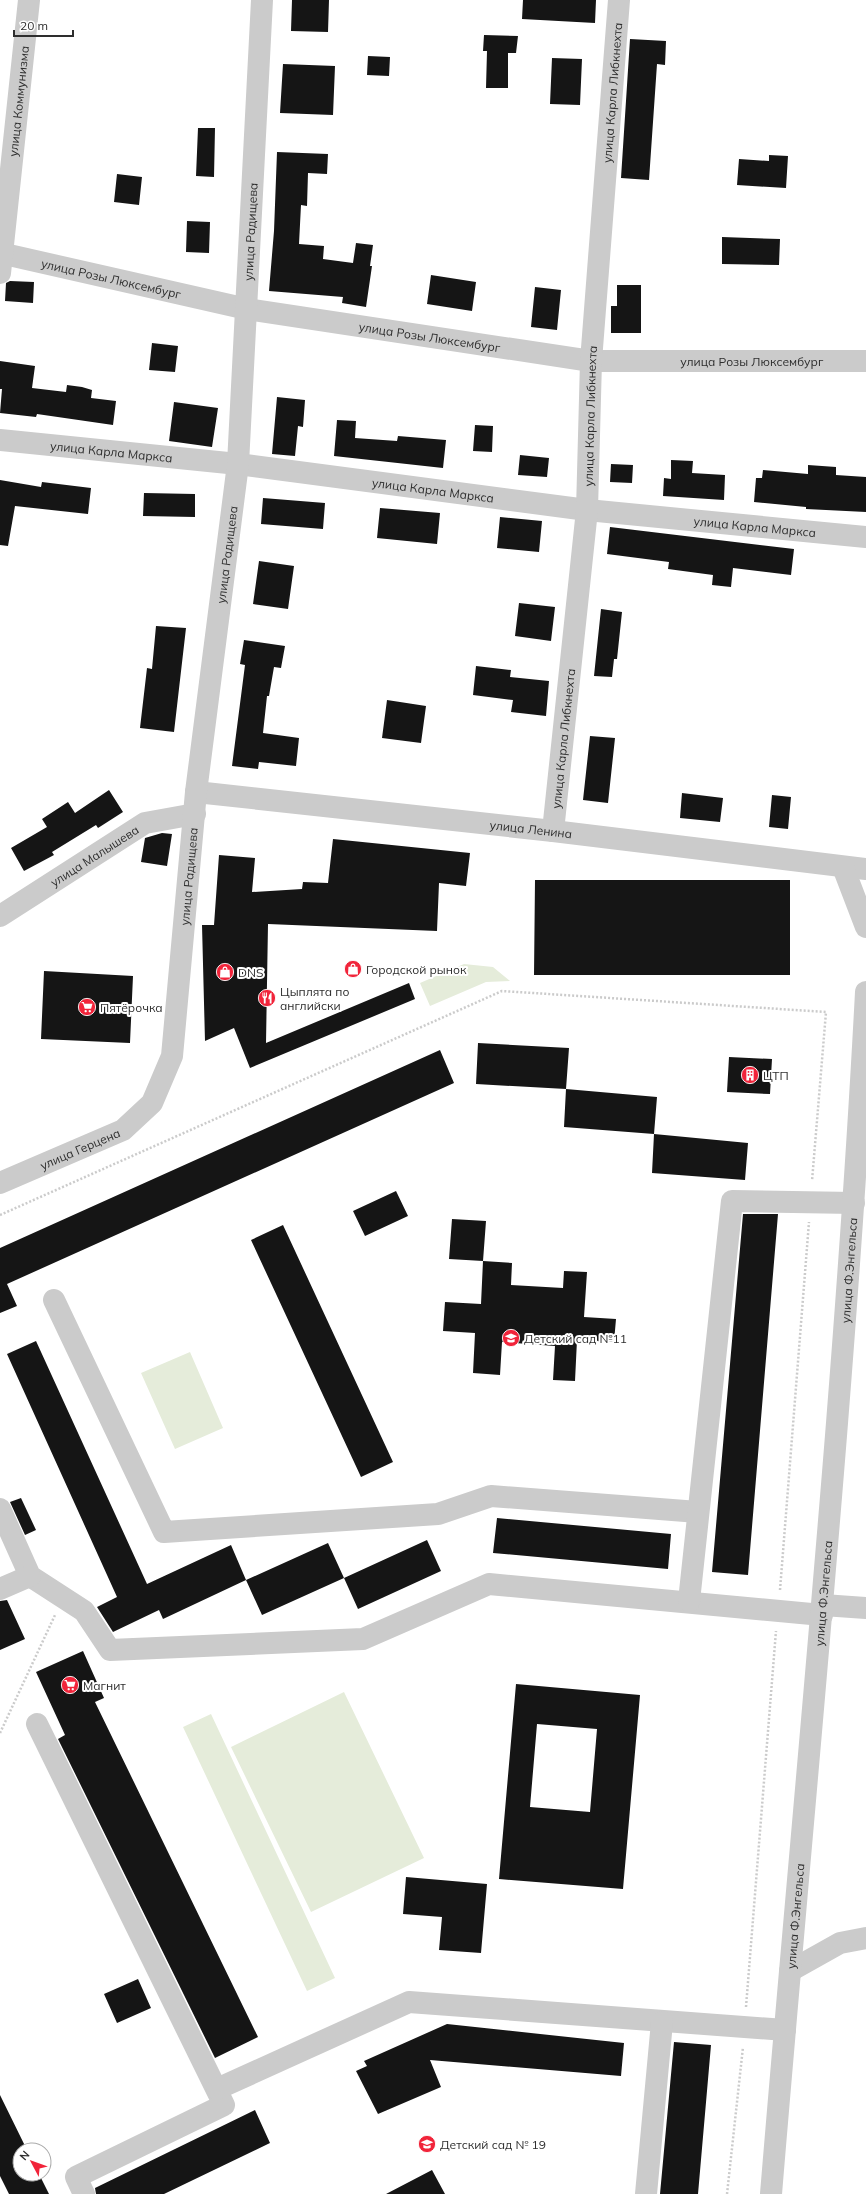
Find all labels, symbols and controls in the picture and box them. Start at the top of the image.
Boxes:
scale bar [14,12,73,38]
text: 20 m [20,18,48,33]
street label: улица Карла Либкнехта [599,22,625,163]
street label: улица Коммунизма [5,45,32,157]
street label: улица Радищева [240,182,260,281]
street label: улица Розы Люксембург [40,255,183,301]
street label: улица Розы Люксембург [358,319,502,355]
street label: улица Карла Либкнехта [580,345,600,486]
street label: улица Розы Люксембург [680,354,824,369]
street label: улица Карла Маркса [50,438,173,465]
street label: улица Карла Маркса [371,474,495,505]
street label: улица Радищева [213,505,240,604]
street label: улица Карла Маркса [693,513,817,540]
street label: улица Карла Либкнехта [548,668,578,809]
street label: улица Ленина [489,817,573,841]
street label: улица Малышева [47,822,141,889]
street label: улица Радищева [176,827,200,926]
shop icon: Городской рынок [343,959,363,979]
shop icon: DNS [215,962,235,982]
place label: Городской рынок [366,962,467,977]
place label: DNS [238,965,263,980]
place label: Цыплята по английски [280,984,349,1013]
restaurant icon: Цыплята по английски [257,988,277,1008]
supermarket icon: Пятёрочка [77,997,97,1017]
place label: Пятёрочка [100,1000,163,1015]
building icon: ЦТП [740,1065,760,1085]
place label: ЦТП [763,1068,789,1083]
street label: улица Герцена [37,1125,122,1172]
street label: улица Ф.Энгельса [837,1217,860,1324]
school or university icon: Детский сад №11 [501,1328,521,1348]
place label: Детский сад №11 [524,1331,627,1346]
street label: улица Ф.Энгельса [811,1540,835,1647]
supermarket icon: Магнит [60,1675,80,1695]
place label: Магнит [83,1678,126,1693]
street label: улица Ф.Энгельса [783,1863,807,1969]
school or university icon: Детский сад № 19 [417,2134,437,2154]
place label: Детский сад № 19 [440,2137,546,2152]
north arrow [12,2142,52,2182]
text: N [16,2148,32,2163]

